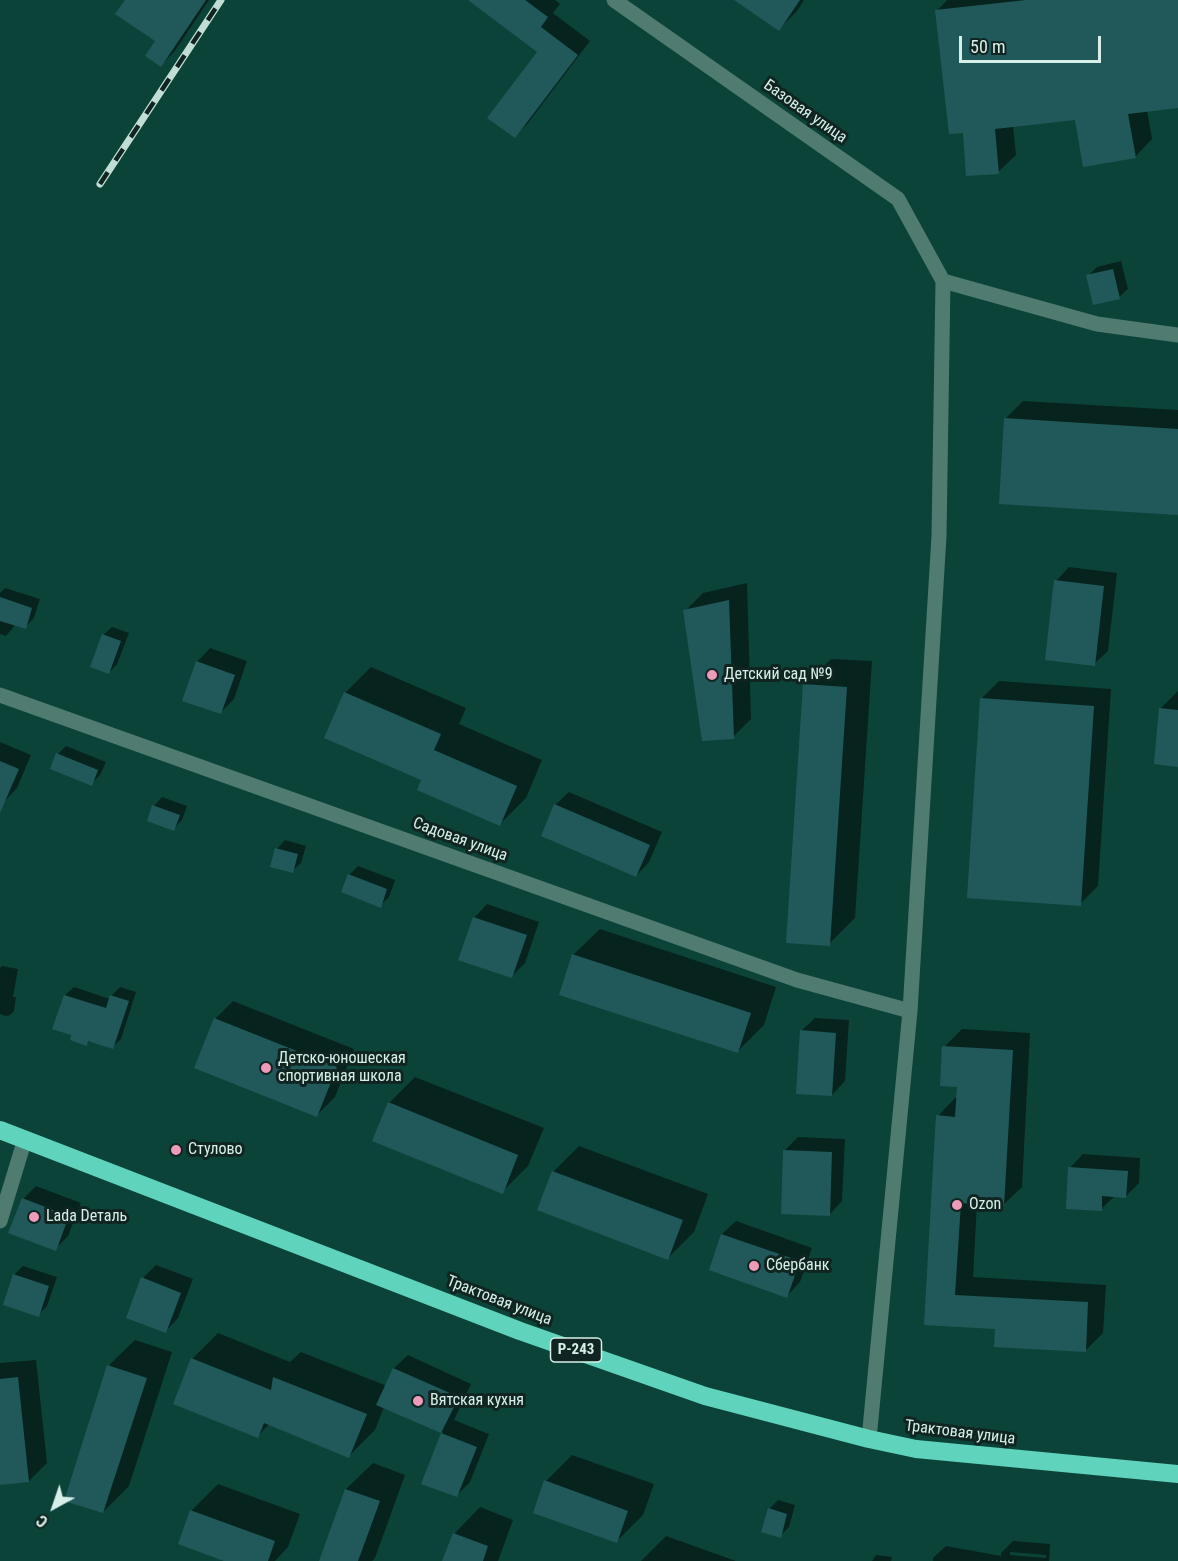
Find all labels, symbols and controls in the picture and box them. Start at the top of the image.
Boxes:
scale bar [962,24,1104,62]
text: 50 m [970,36,1005,57]
street label: Базовая улица [760,76,850,148]
place label: Детский сад №9 [724,665,833,685]
marker: Детский сад №9 [705,668,719,682]
street label: Садовая улица [410,814,510,866]
place label: Детско-юношеская спортивная школа [278,1049,406,1087]
marker: Детско-юношеская спортивная школа [259,1061,273,1075]
place label: Стулово [188,1140,243,1160]
marker: Стулово [169,1143,183,1157]
place label: Ozon [969,1195,1001,1215]
marker: Ozon [950,1198,964,1212]
place label: Lada Dеталь [46,1207,127,1227]
marker: Lada Dеталь [27,1210,41,1224]
place label: Сбербанк [766,1256,829,1276]
marker: Сбербанк [747,1259,761,1273]
street label: Трактовая улица [444,1272,554,1330]
road number: Р-243 [550,1338,602,1362]
place label: Вятская кухня [430,1391,524,1411]
marker: Вятская кухня [411,1394,425,1408]
street label: Трактовая улица [904,1417,1016,1449]
north arrow [24,1477,84,1537]
text: С [33,1511,52,1531]

